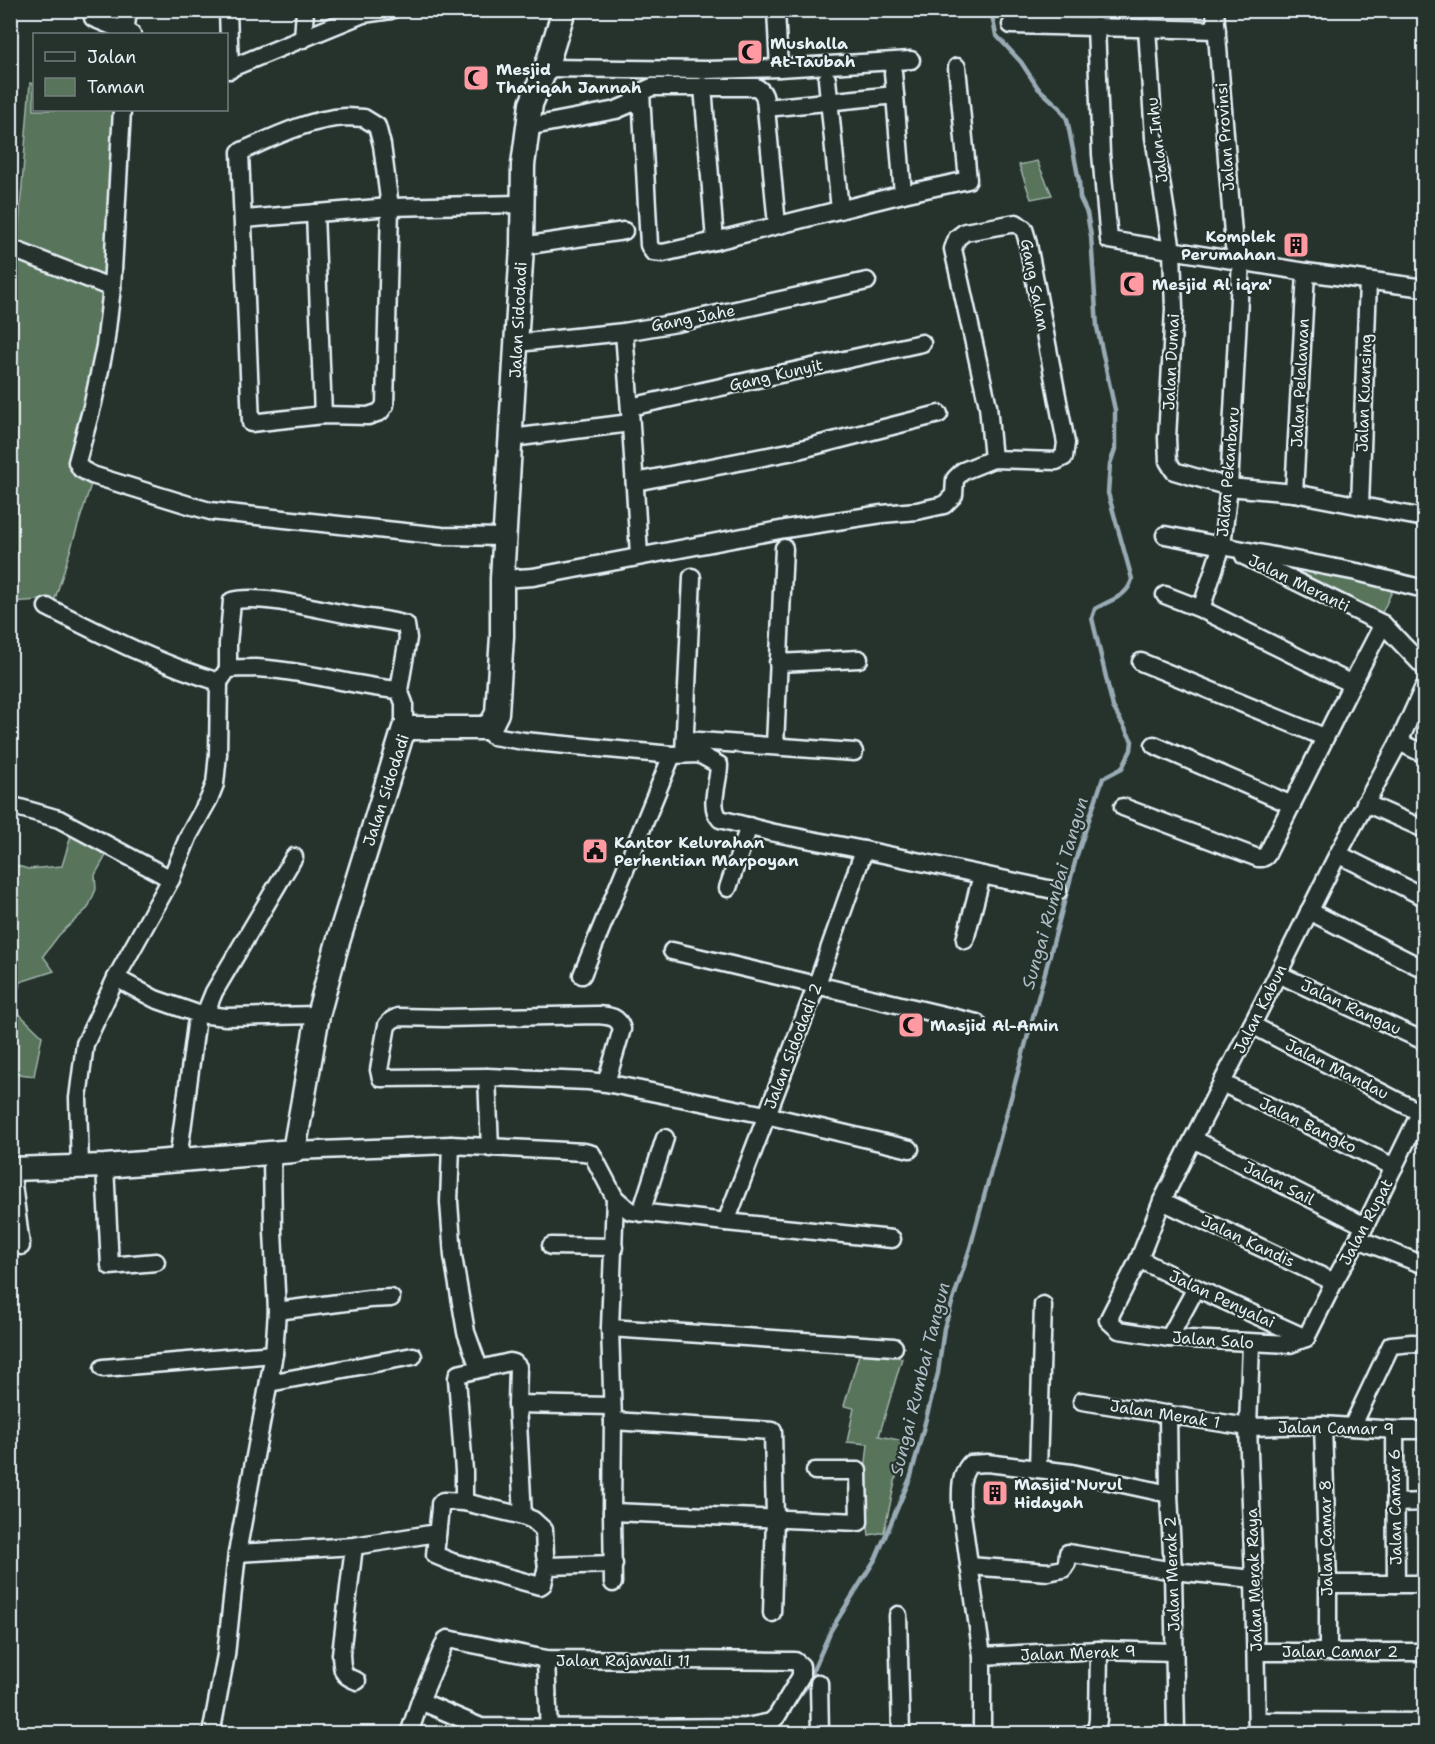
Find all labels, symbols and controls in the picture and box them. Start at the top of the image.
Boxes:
legend [33,33,228,111]
place label: Mushalla At-Taubah [770,33,856,72]
mosque icon: Mushalla At-Taubah [735,37,765,67]
text: Jalan [87,45,136,69]
place label: Mesjid Thariqah Jannah [496,59,642,98]
mosque icon: Mesjid Thariqah Jannah [461,63,491,93]
text: Taman [87,75,145,99]
street label: Jalan Provinsi [1211,82,1239,192]
street label: Jalan Inhu [1141,96,1173,184]
place label: Komplek Perumahan [1181,226,1276,265]
building icon: Komplek Perumahan [1281,230,1311,260]
street label: Gang Salam [1016,237,1054,333]
street label: Jalan Sidodadi [504,261,532,379]
mosque icon: Mesjid Al iqra' [1117,269,1147,299]
place label: Mesjid Al iqra' [1152,274,1272,295]
street label: Gang Jahe [649,300,737,336]
street label: Jalan Dumai [1158,313,1184,411]
street label: Jalan Pelalawan [1286,318,1314,448]
street label: Jalan Kuansing [1351,333,1377,453]
street label: Gang Kunyit [727,354,825,396]
street label: Jalan Pekanbaru [1212,406,1244,538]
street label: Jalan Meranti [1245,549,1353,617]
street label: Jalan Sidodadi [358,731,414,849]
water label: Sungai Rumbai Tangun [1016,794,1094,992]
place label: Kantor Kelurahan Perhentian Marpoyan [614,832,799,871]
public building icon: Kantor Kelurahan Perhentian Marpoyan [580,836,610,866]
street label: Jalan Kabun [1228,961,1292,1057]
street label: Jalan Rangau [1297,975,1405,1039]
street label: Jalan Sidodadi 2 [759,980,827,1112]
mosque icon: Masjid Al-Amin [896,1010,926,1040]
place label: Masjid Al-Amin [930,1015,1059,1036]
street label: Jalan Mandau [1282,1034,1392,1104]
street label: Jalan Bangko [1256,1092,1360,1158]
street label: Jalan Sail [1240,1156,1318,1210]
street label: Jalan Rupat [1334,1175,1398,1269]
street label: Jalan Kandis [1198,1210,1298,1272]
street label: Jalan Penyalai [1166,1265,1278,1333]
water label: Sungai Rumbai Tangun [884,1280,956,1478]
street label: Jalan Salo [1171,1327,1255,1353]
street label: Jalan Merak 1 [1109,1395,1221,1433]
street label: Jalan Camar 9 [1278,1416,1394,1440]
street label: Jalan Camar 6 [1383,1449,1407,1565]
place label: Masjid Nurul Hidayah [1014,1474,1123,1513]
building icon: Masjid Nurul Hidayah [980,1478,1010,1508]
street label: Jalan Camar 8 [1314,1480,1338,1596]
street label: Jalan Merak Raya [1241,1508,1267,1652]
street label: Jalan Merak 2 [1159,1516,1185,1632]
street label: Jalan Merak 9 [1020,1640,1136,1666]
street label: Jalan Camar 2 [1282,1641,1398,1662]
street label: Jalan Rajawali 11 [556,1650,690,1671]

